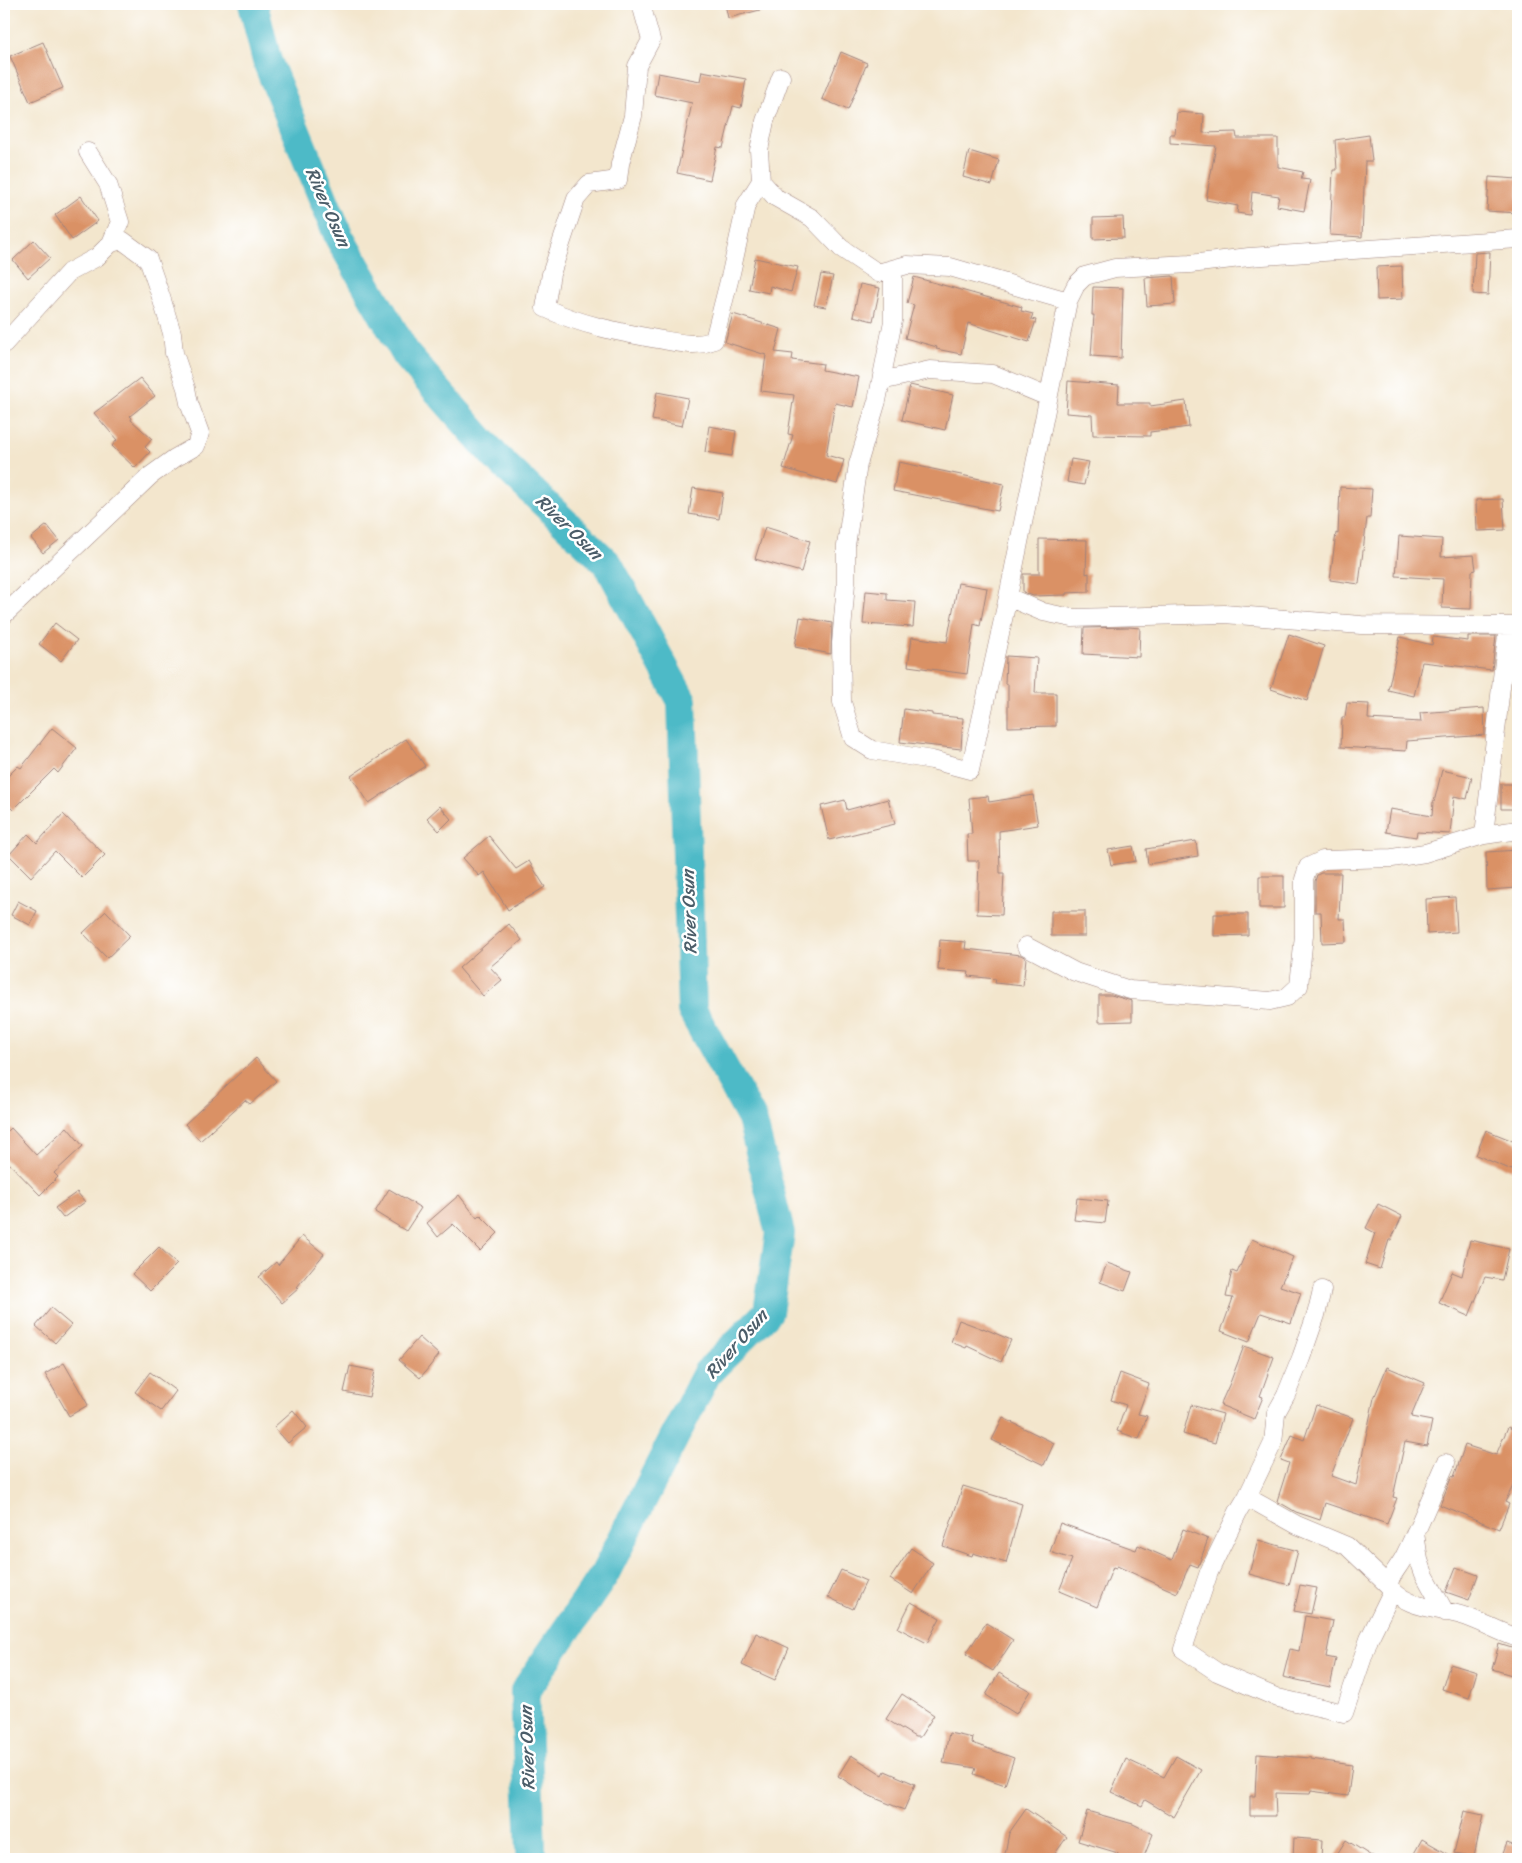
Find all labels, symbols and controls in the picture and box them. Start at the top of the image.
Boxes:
water label: River Osun [296,162,361,254]
water label: River Osun [528,486,612,569]
water label: River Osun [671,867,706,955]
water label: River Osun [696,1300,777,1386]
water label: River Osun [509,1703,544,1791]

